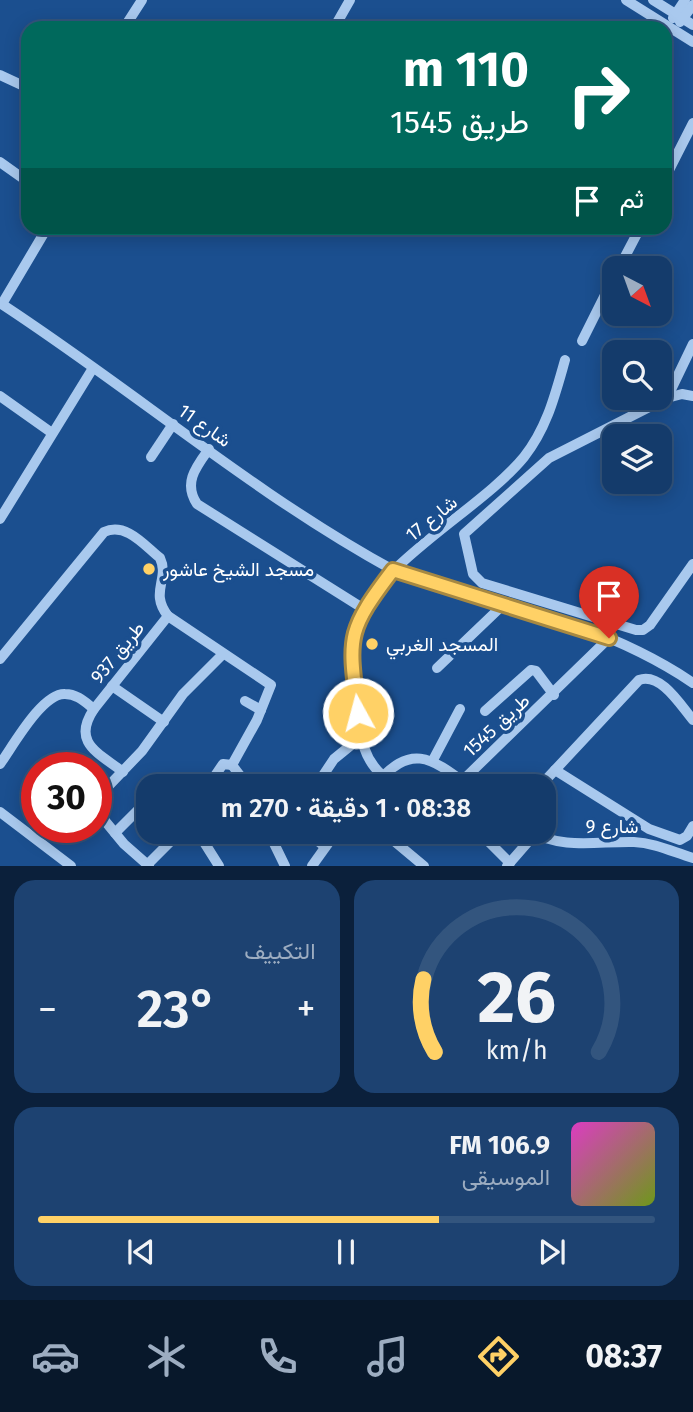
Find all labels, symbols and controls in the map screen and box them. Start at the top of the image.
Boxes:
text: 110 m [403,40,529,99]
icon: right [553,49,644,140]
text: طريق 1545 [390,103,529,141]
icon: arrive [568,182,606,220]
text: ثم [620,184,644,215]
north arrow [602,256,672,326]
map controls [602,256,672,494]
button: search [602,340,672,410]
street label: شارع 11 [173,399,236,453]
button: layers [602,424,672,494]
street label: شارع 17 [401,491,462,547]
place label: مسجد الشيخ عاشور [162,558,314,583]
marker: مسجد الشيخ عاشور [141,561,157,577]
pin [579,566,639,638]
icon: arrive [590,577,628,615]
street label: طريق 937 [86,617,149,688]
place label: المسجد الغربي [386,633,498,660]
marker: المسجد الغربي [364,636,380,652]
position arrow [321,676,395,750]
street label: طريق 1545 [458,689,534,762]
speed limit sign: 30 [21,752,112,843]
text: 08:38 · 1 دقيقة · 270 m [221,793,471,824]
street label: شارع 9 [585,815,639,839]
text: التكييف [244,937,316,965]
text: 26 [477,955,556,1042]
text: 23° [137,978,217,1041]
text: − [38,986,57,1032]
text: + [297,986,315,1032]
text: km/h [485,1036,547,1066]
text: 106.9 FM [449,1130,550,1161]
text: الموسيقى [462,1163,550,1191]
icon: previous [122,1233,160,1271]
icon: pause [327,1233,365,1271]
icon: next [533,1233,571,1271]
icon: car [31,1332,80,1381]
icon: climate [142,1332,191,1381]
icon: phone [253,1332,302,1381]
icon: music [363,1332,412,1381]
icon: directions [474,1332,523,1381]
text: 08:37 [585,1337,662,1375]

